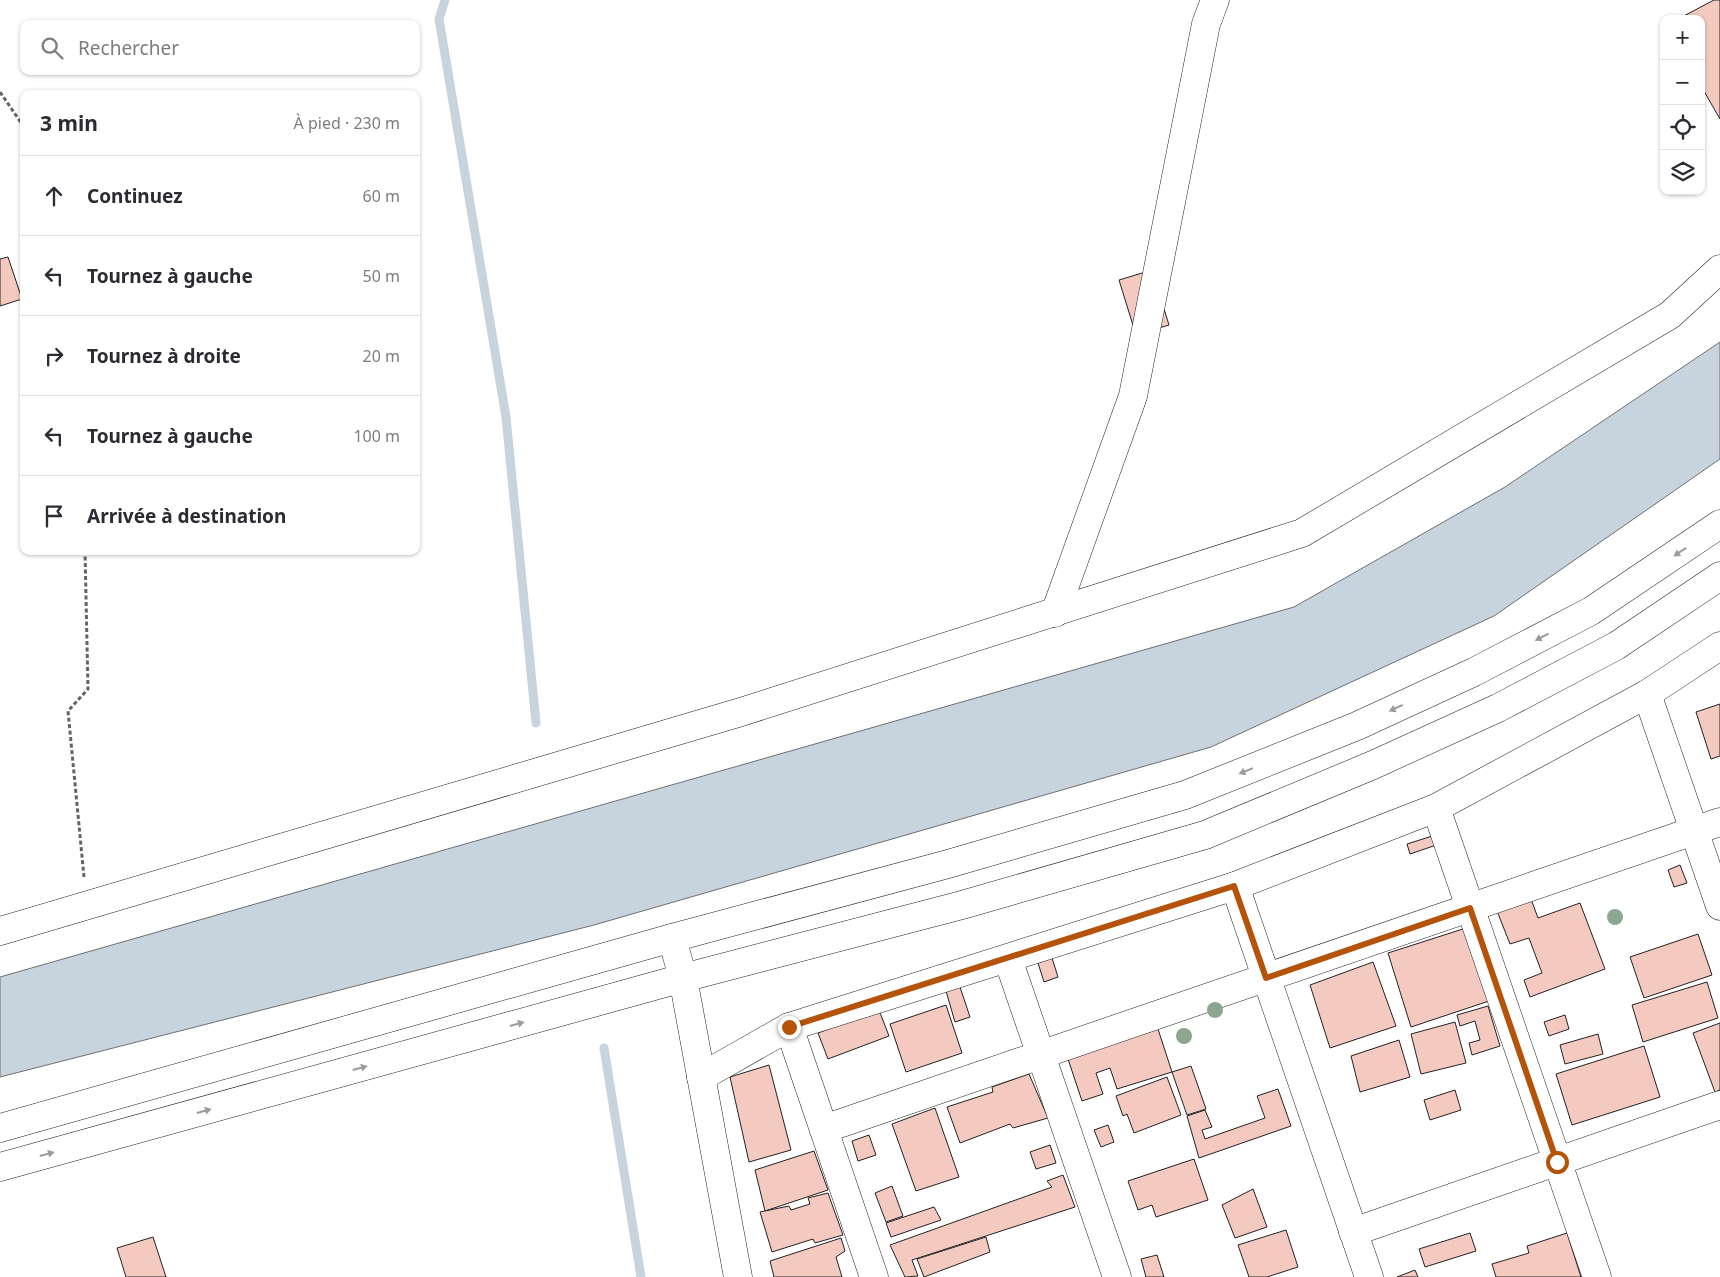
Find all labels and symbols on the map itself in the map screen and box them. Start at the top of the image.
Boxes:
one-way arrow [1673,547,1687,556]
one-way arrow [1535,632,1548,641]
one-way arrow [1389,704,1403,712]
one-way arrow [1239,767,1253,775]
route end [778,1016,801,1039]
one-way arrow [509,1020,524,1028]
one-way arrow [353,1063,368,1071]
one-way arrow [196,1106,211,1114]
one-way arrow [39,1150,55,1158]
route start [1546,1151,1569,1174]

